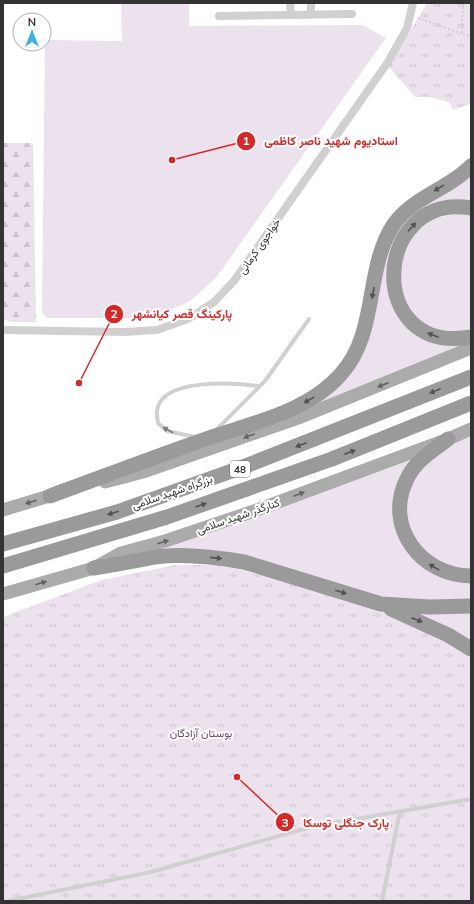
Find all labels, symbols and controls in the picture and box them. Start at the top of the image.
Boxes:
north arrow [12,12,52,52]
text: N [28,15,36,29]
callout: استادیوم شهید ناصر کاظمی [236,129,406,153]
text: 1 [242,133,250,148]
text: استادیوم شهید ناصر کاظمی [264,133,398,149]
one-way arrow [434,184,444,192]
street label: خواجوی کرمانی [235,215,283,277]
one-way arrow [408,222,417,232]
one-way arrow [369,287,375,299]
callout: پارکینگ قصر کیانشهر [104,302,240,326]
text: 2 [110,306,118,321]
text: پارکینگ قصر کیانشهر [131,306,232,322]
one-way arrow [426,331,438,337]
one-way arrow [377,382,389,388]
one-way arrow [428,389,440,395]
one-way arrow [303,397,315,403]
one-way arrow [162,427,174,433]
one-way arrow [242,433,254,439]
one-way arrow [295,442,307,448]
one-way arrow [344,449,356,455]
road number: 48 [230,461,250,477]
street label: بزرگراه شهید سلامی [130,472,214,512]
one-way arrow [293,491,305,497]
street label: کنارگذر شهید سلامی [195,495,282,537]
one-way arrow [24,499,36,505]
one-way arrow [195,502,207,508]
one-way arrow [107,510,119,516]
one-way arrow [157,539,169,545]
one-way arrow [210,554,222,561]
one-way arrow [428,564,440,571]
one-way arrow [34,580,47,586]
one-way arrow [335,589,347,595]
one-way arrow [411,617,422,623]
park label: بوستان آزادگان [170,726,232,740]
callout: پارک جنگلی توسکا [275,810,397,834]
text: 3 [281,815,289,830]
text: پارک جنگلی توسکا [303,815,389,831]

